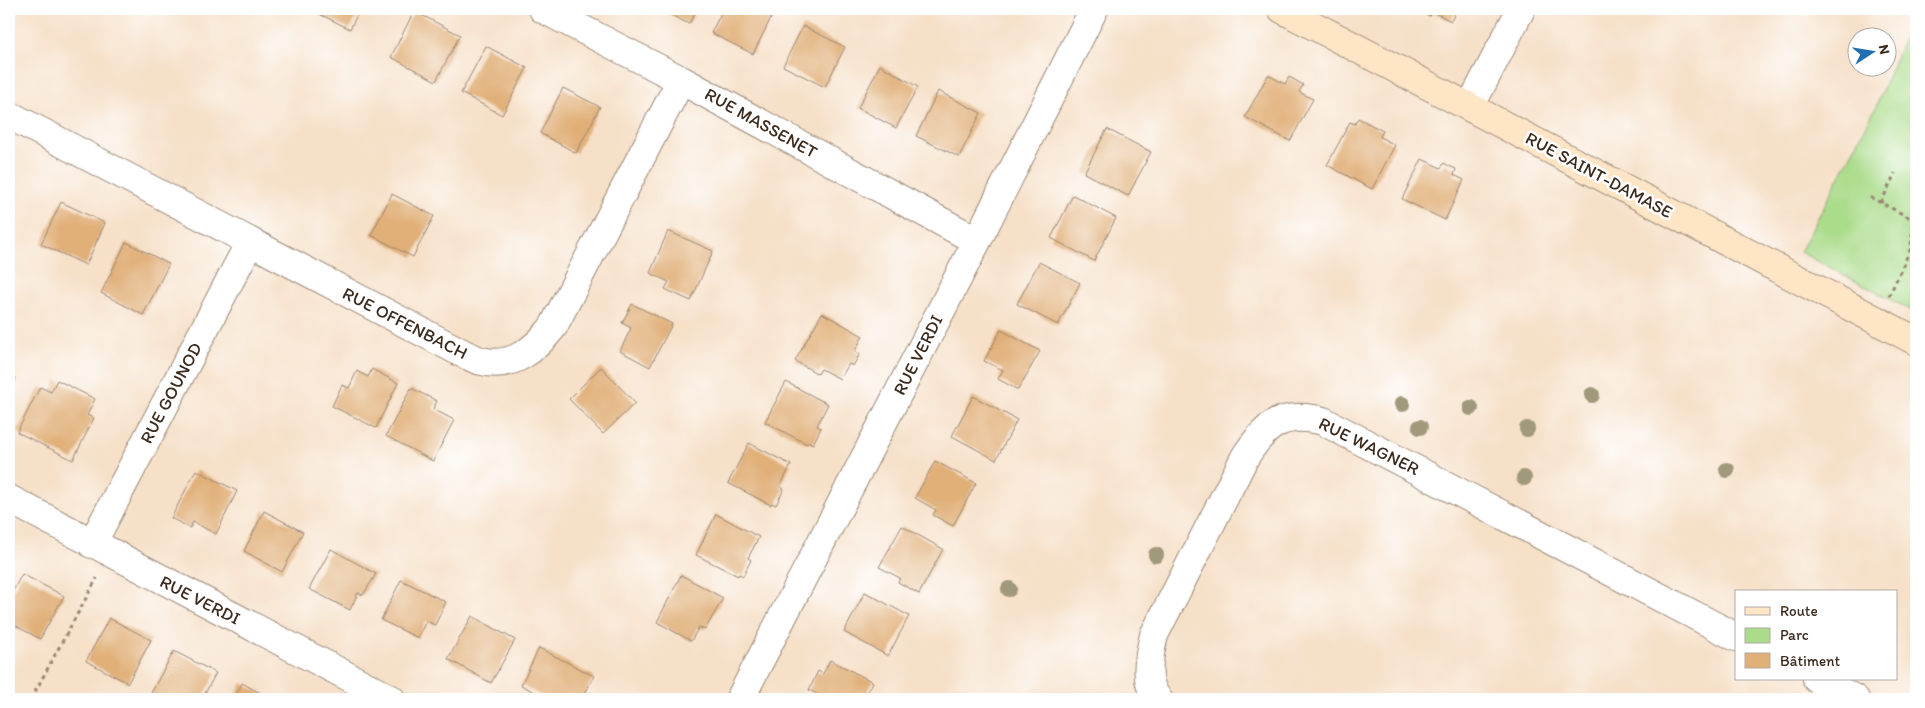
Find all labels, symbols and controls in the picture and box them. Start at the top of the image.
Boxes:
north arrow [1848,28,1898,78]
text: N [1875,43,1894,56]
street label: RUE MASSENET [701,83,821,163]
street label: RUE SAINT-DAMASE [1522,127,1676,223]
street label: RUE OFFENBACH [339,282,471,364]
street label: RUE VERDI [888,311,948,399]
street label: RUE GOUNOD [135,339,207,447]
street label: RUE WAGNER [1315,412,1423,480]
street label: RUE VERDI [156,570,244,630]
legend [1735,590,1898,680]
text: Route [1780,602,1818,620]
text: Parc [1780,626,1809,644]
text: Bâtiment [1780,652,1841,670]

